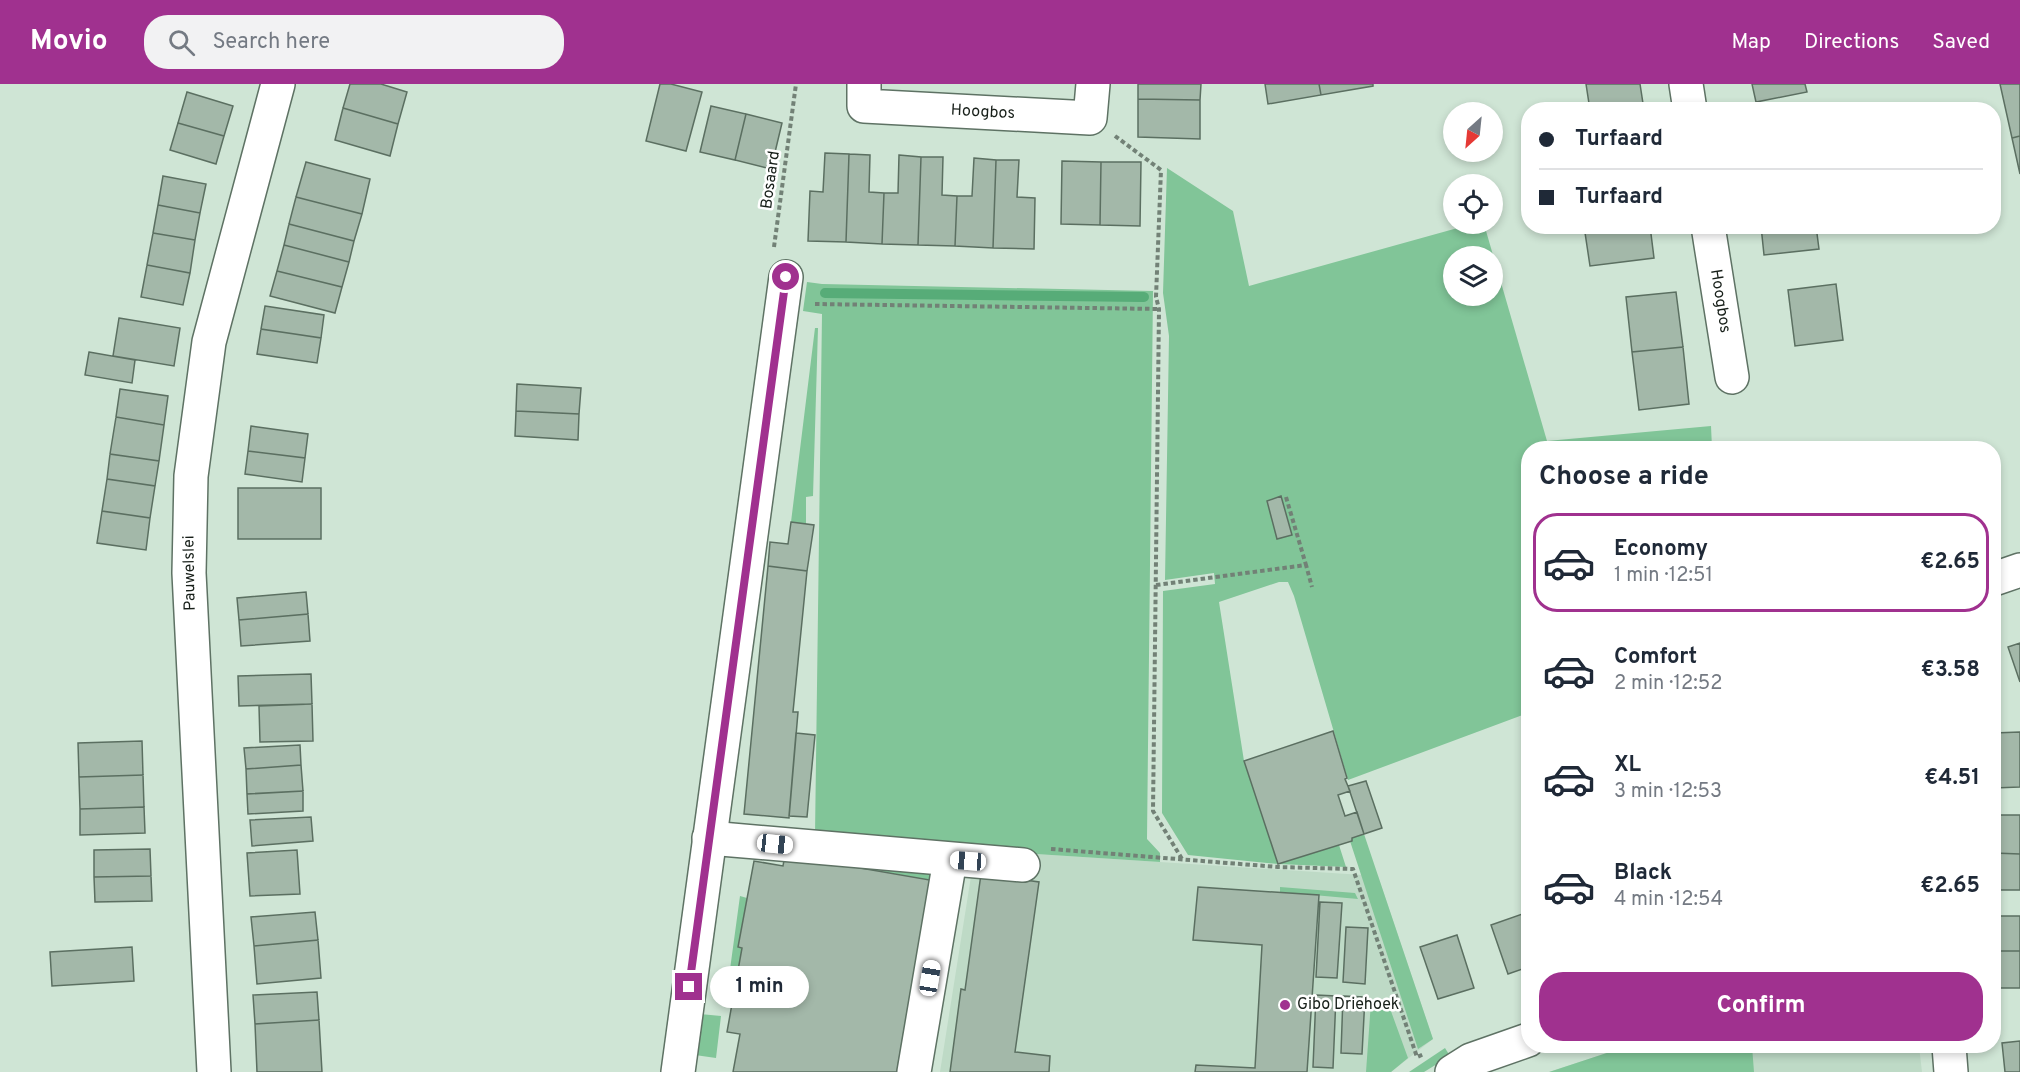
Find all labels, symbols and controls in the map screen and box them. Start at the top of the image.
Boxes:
search box [144,15,564,69]
text: Movio [30,24,108,60]
icon: search [165,26,198,59]
text: Search here [213,29,330,56]
text: Map [1731,29,1771,56]
text: Directions [1804,29,1899,56]
text: Saved [1932,29,1990,56]
street label: Hoogbos [950,101,1015,124]
north arrow [1443,102,1503,162]
map controls [1443,102,1503,306]
text: Turfaard [1575,126,1663,153]
street label: Bosaard [757,150,785,210]
button: locate [1443,174,1503,234]
text: Turfaard [1575,184,1663,211]
button: layers [1443,246,1503,306]
route start [772,263,799,290]
street label: Hoogbos [1705,268,1735,334]
text: Choose a ride [1539,460,1709,494]
street label: Pauwelslei [179,535,201,611]
icon: car [1542,536,1596,590]
text: Economy [1614,536,1708,563]
text: €2.65 [1920,549,1980,576]
text: 1 min · 12:51 [1614,563,1713,589]
icon: car [1542,644,1596,698]
text: Comfort [1614,644,1697,671]
text: €3.58 [1921,657,1980,684]
text: 2 min · 12:52 [1614,671,1722,697]
icon: car [1542,752,1596,806]
text: XL [1614,752,1641,779]
text: €4.51 [1924,765,1980,792]
text: 3 min · 12:53 [1614,779,1722,805]
car [756,833,794,855]
car [949,851,987,871]
icon: car [1542,860,1596,914]
text: Black [1614,860,1672,887]
text: €2.65 [1920,873,1980,900]
text: 4 min · 12:54 [1614,887,1723,913]
car [918,959,942,997]
callout: 1 min [710,966,809,1008]
button: Confirm [1539,972,1983,1041]
route end [675,973,702,1000]
text: 1 min [735,974,784,1000]
place label: Gibo Driehoek [1297,995,1399,1015]
marker: Gibo Driehoek [1278,998,1292,1012]

